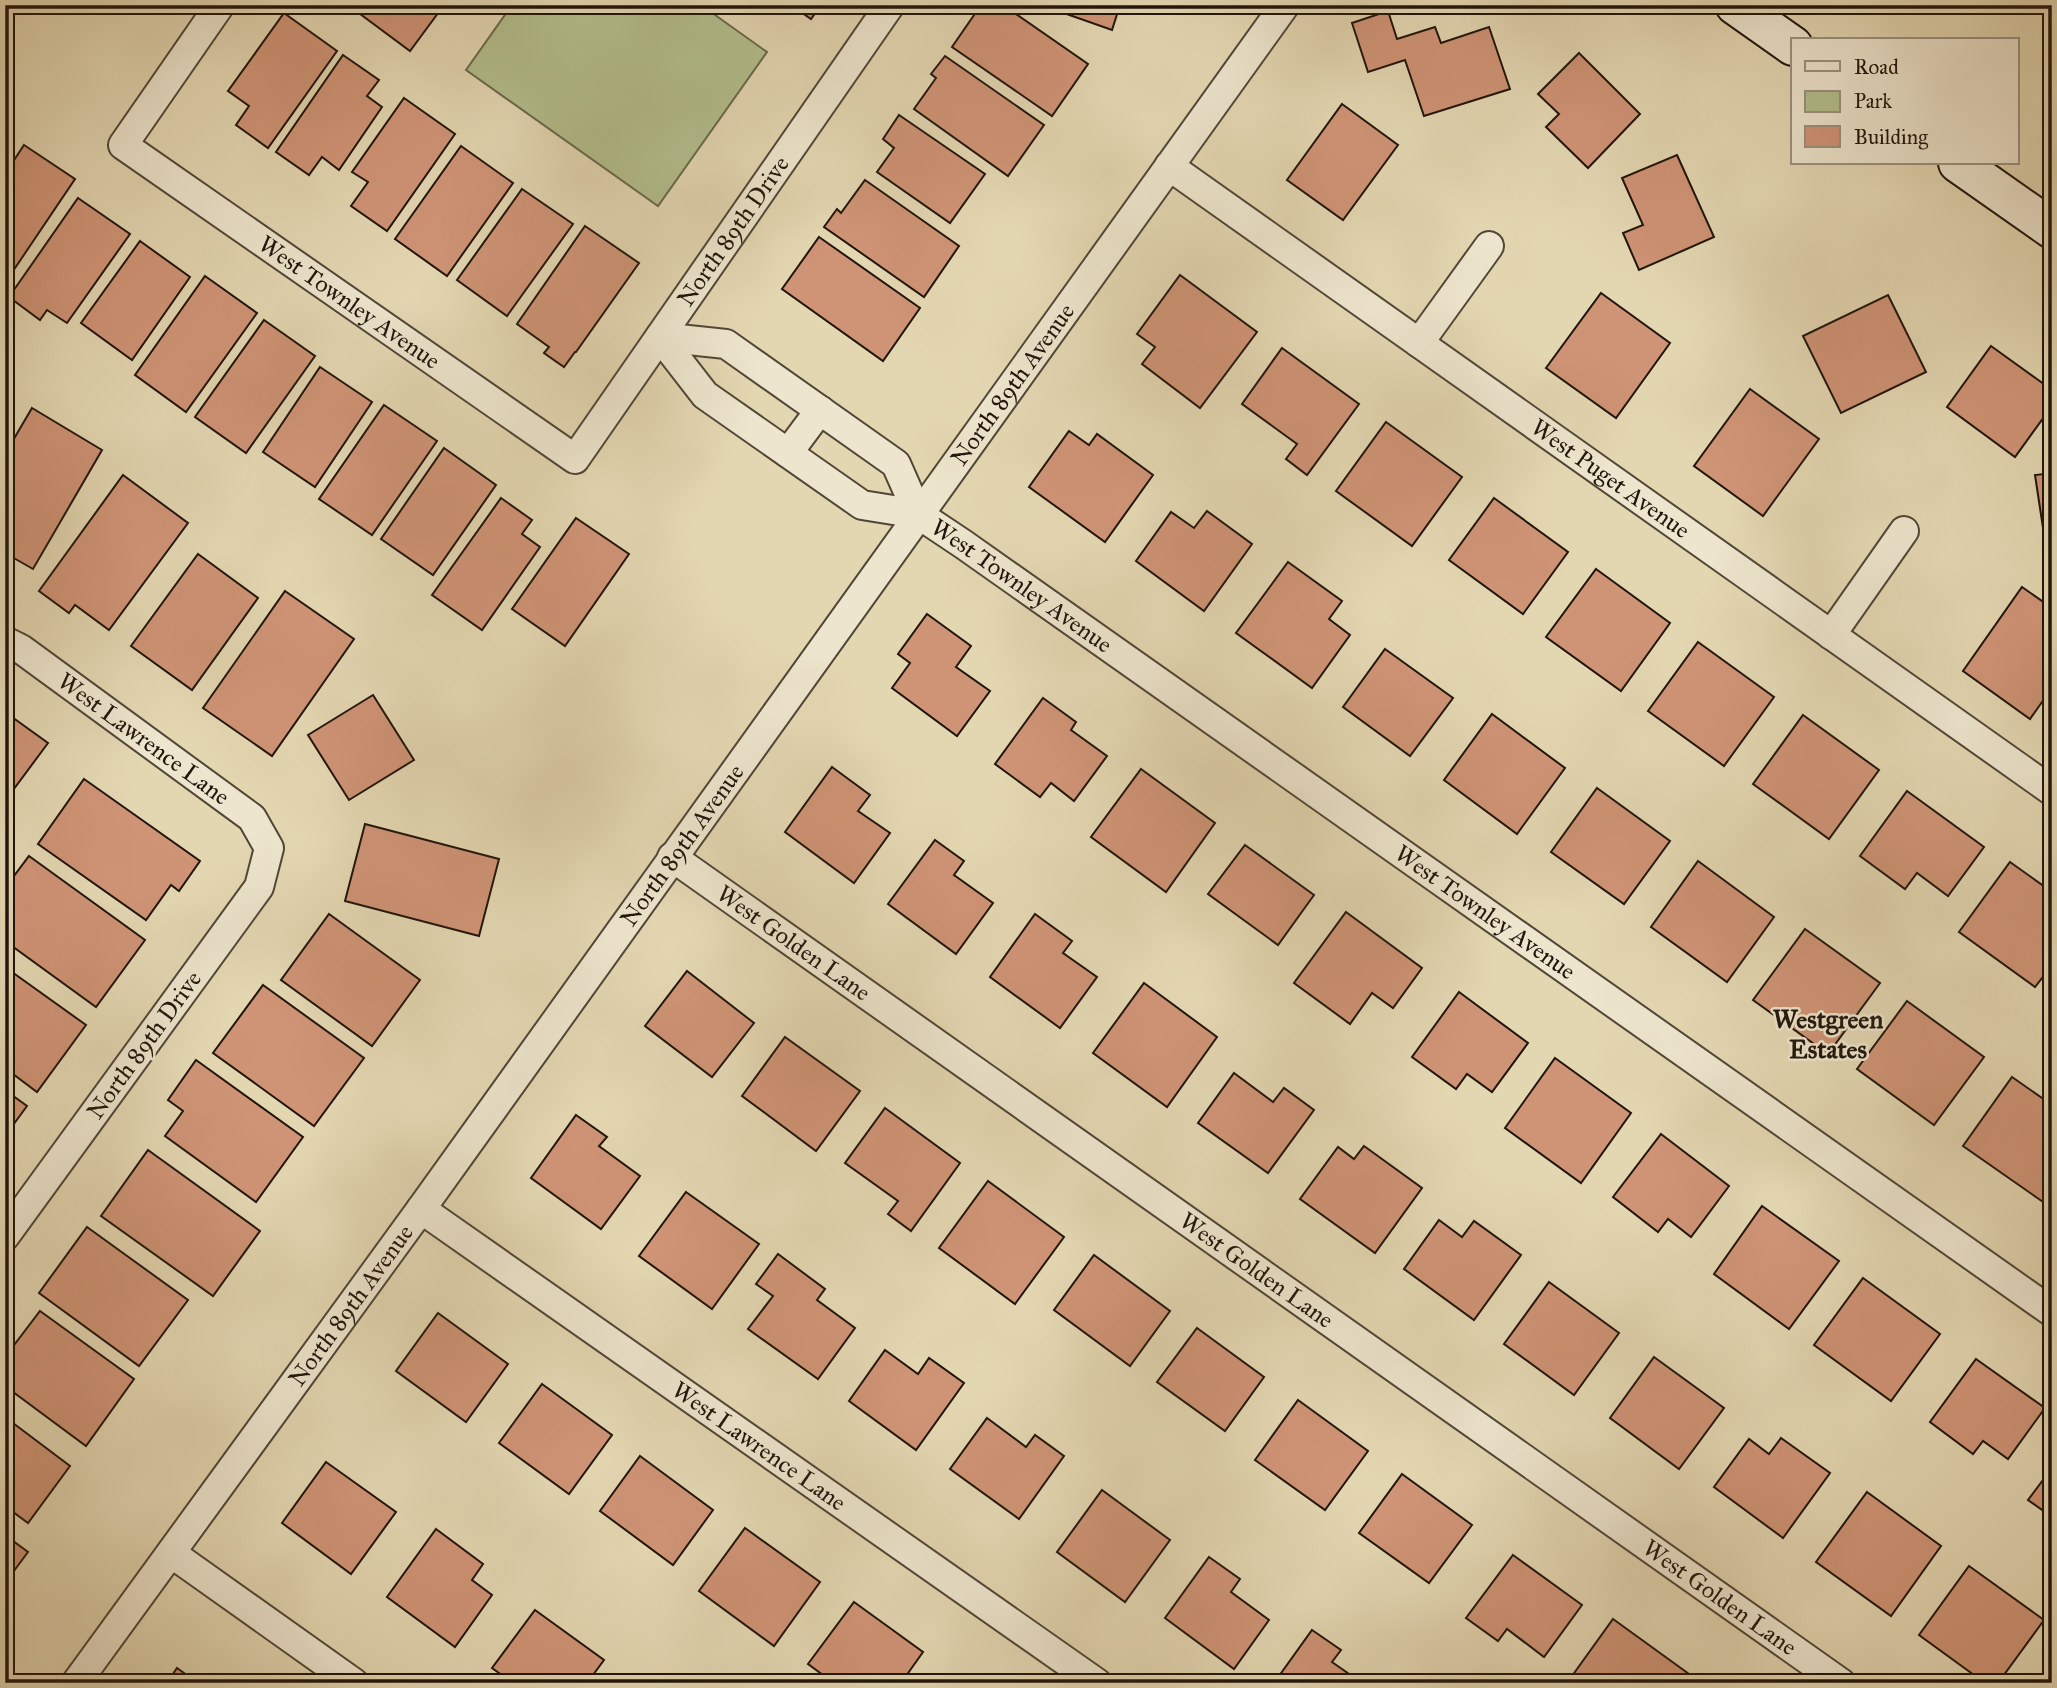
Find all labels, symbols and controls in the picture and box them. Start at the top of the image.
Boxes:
legend [1791,38,2018,164]
text: Road [1854,54,1899,80]
text: Park [1854,88,1892,114]
text: Building [1854,124,1928,150]
street label: North 89th Drive [670,150,796,312]
street label: West Townley Avenue [253,229,446,376]
street label: North 89th Avenue [944,297,1081,472]
street label: West Puget Avenue [1525,412,1696,545]
street label: West Townley Avenue [925,512,1118,660]
street label: West Lawrence Lane [52,666,236,812]
street label: North 89th Avenue [614,758,750,932]
street label: West Townley Avenue [1389,838,1582,986]
street label: West Golden Lane [711,878,876,1008]
street label: North 89th Drive [80,965,208,1125]
district label: Westgreen Estates [1773,1003,1883,1065]
street label: West Golden Lane [1174,1206,1340,1335]
street label: North 89th Avenue [282,1219,420,1392]
street label: West Lawrence Lane [666,1375,852,1517]
street label: West Golden Lane [1637,1533,1803,1662]

